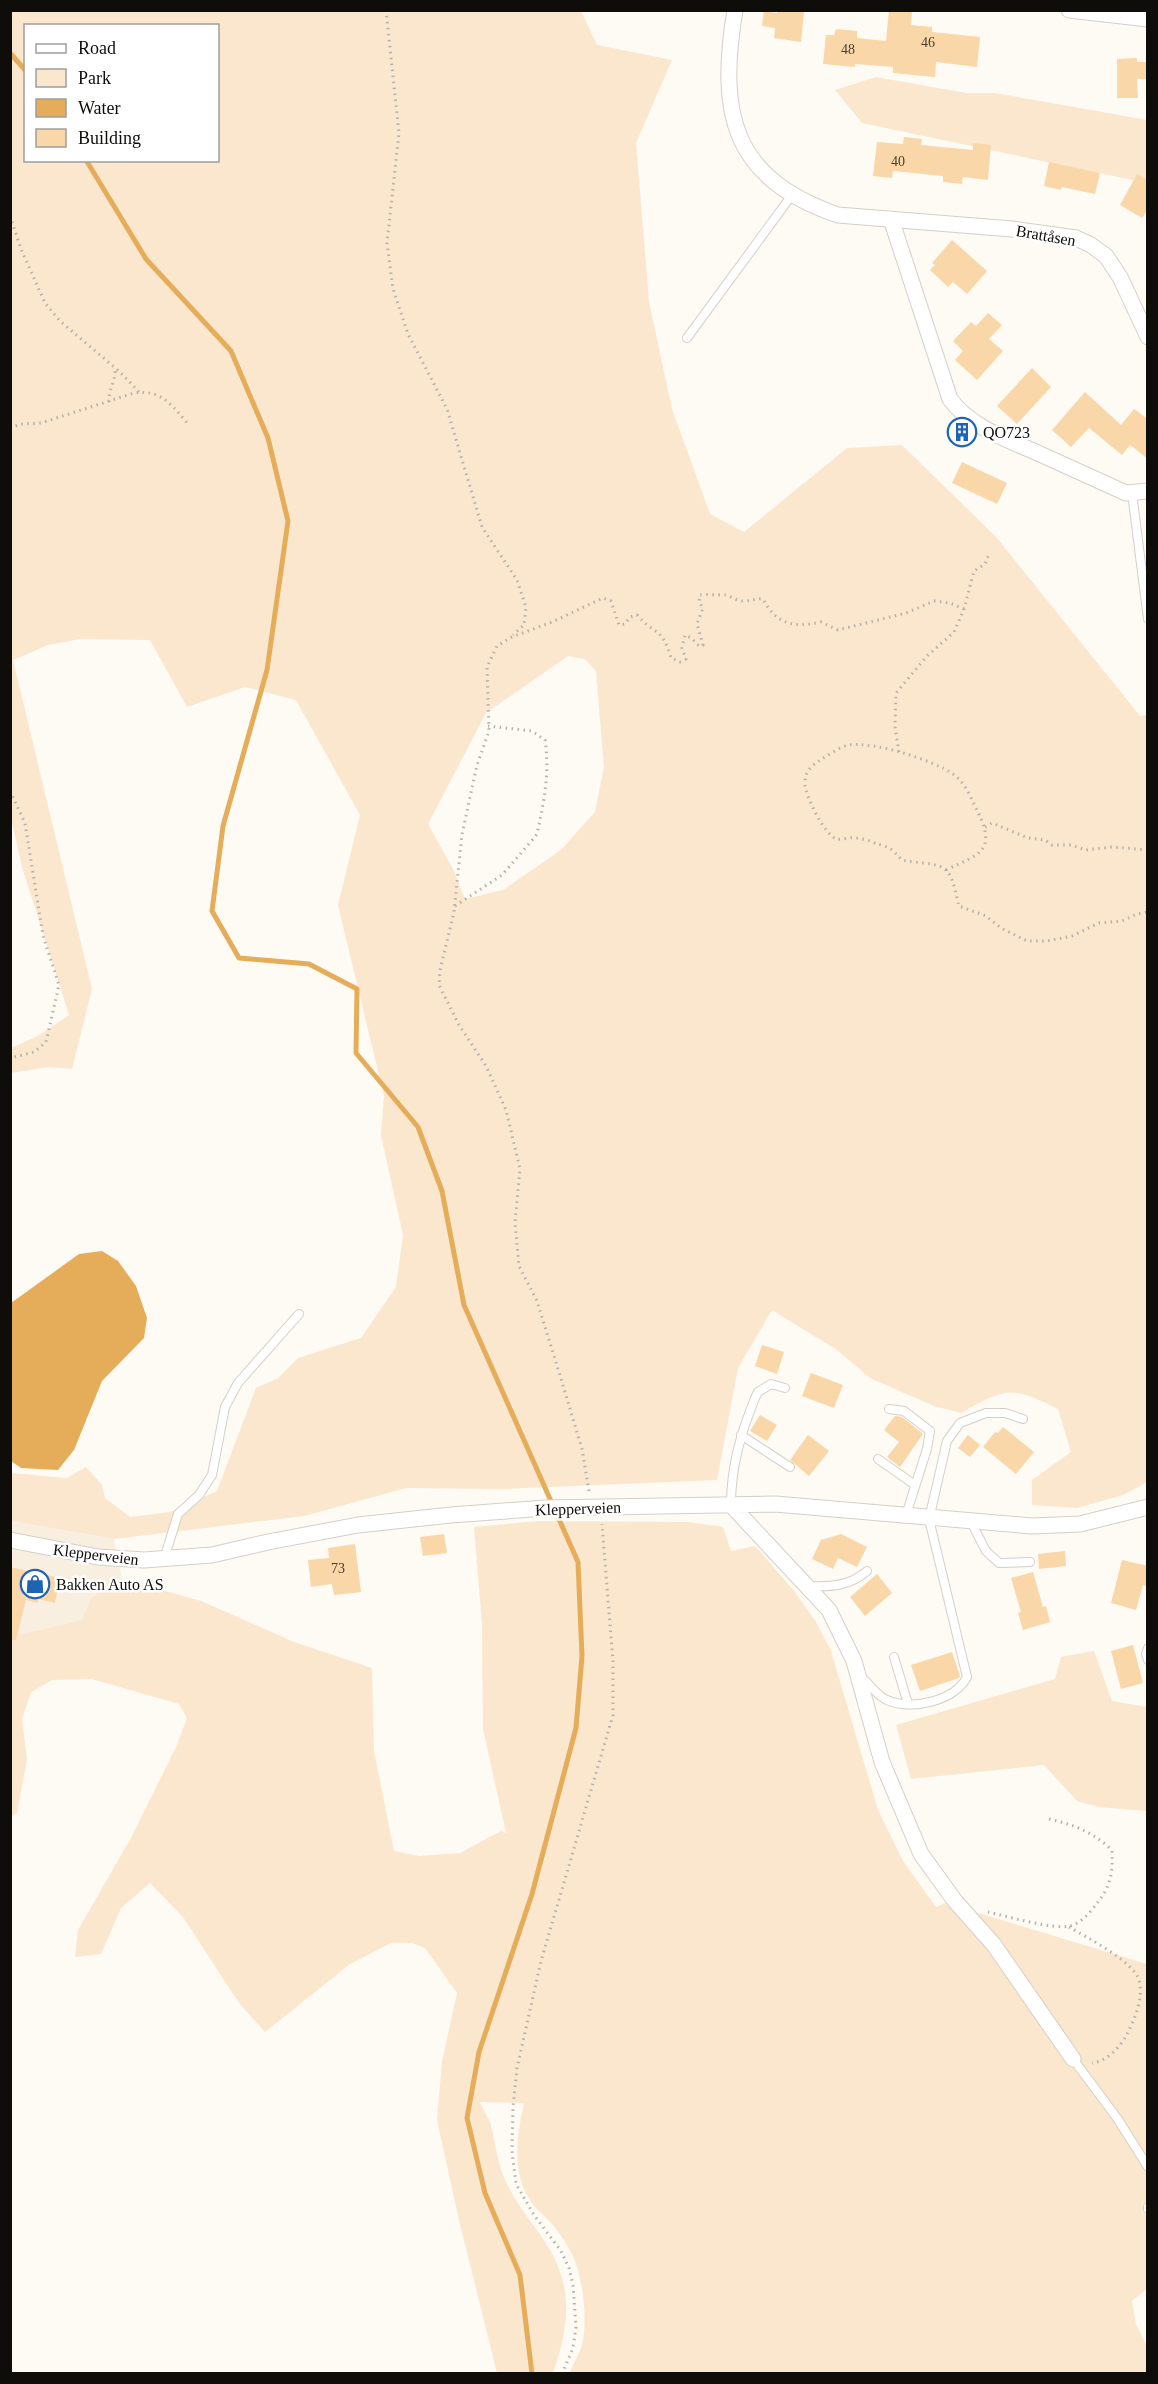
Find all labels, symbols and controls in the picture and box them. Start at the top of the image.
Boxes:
legend [24,24,219,162]
house number: 46 [921,35,935,50]
text: Road [78,38,116,58]
house number: 48 [841,42,855,57]
text: Park [78,68,111,88]
text: Water [78,98,121,118]
text: Building [78,128,141,148]
house number: 40 [891,154,905,169]
street label: Brattåsen [1015,222,1077,249]
building icon: QO723 [946,416,978,448]
place label: QO723 [983,424,1030,441]
street label: Klepperveien [535,1499,621,1519]
street label: Klepperveien [52,1541,140,1569]
house number: 73 [331,1561,345,1576]
shop icon: Bakken Auto AS [19,1568,51,1600]
place label: Bakken Auto AS [56,1576,164,1593]

